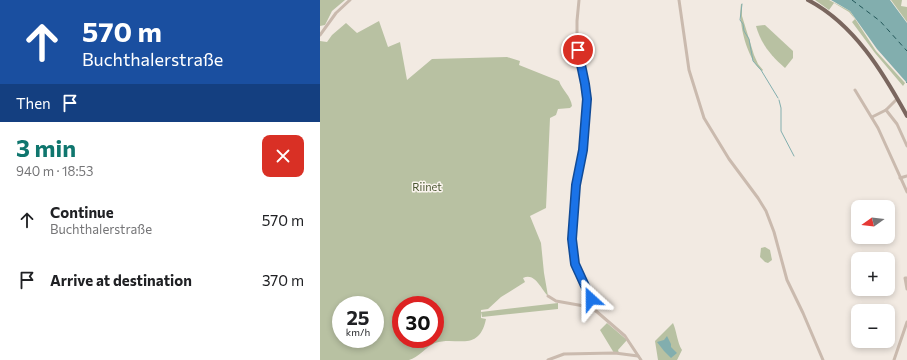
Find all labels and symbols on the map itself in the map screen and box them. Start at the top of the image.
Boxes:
pin [561,33,595,67]
park label: Riinet [412,180,442,193]
north arrow [851,200,895,244]
position arrow [570,278,612,320]
speed limit sign: 30 [392,296,444,348]

